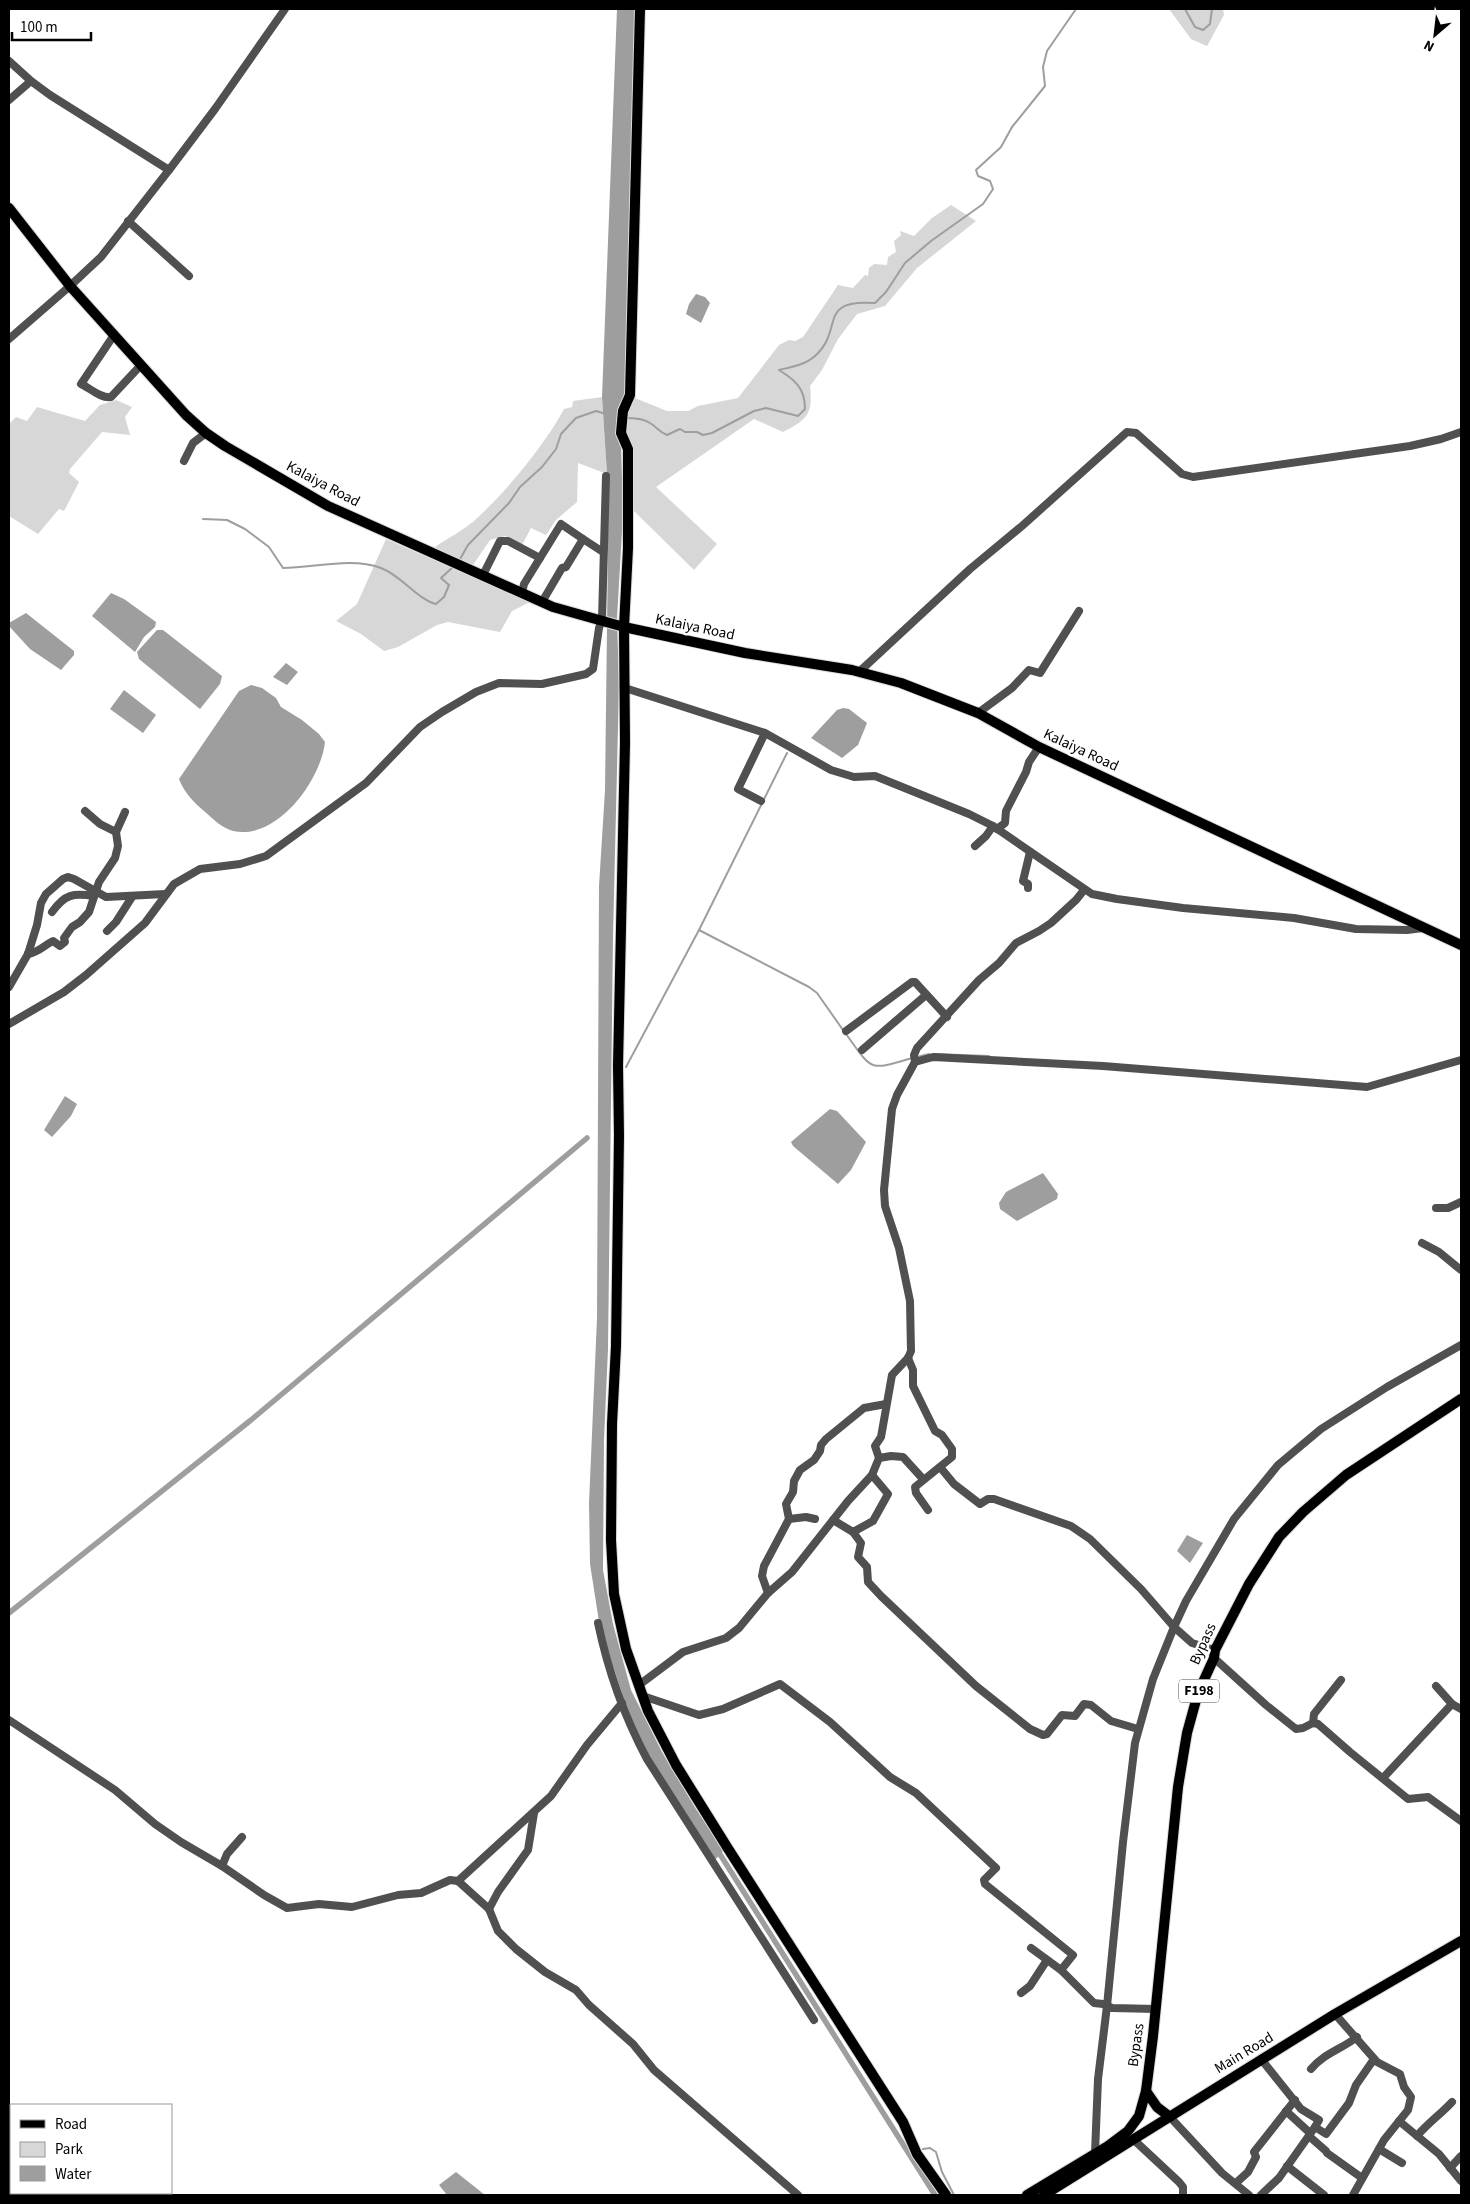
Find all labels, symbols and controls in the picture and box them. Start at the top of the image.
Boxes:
scale bar [12,10,91,42]
north arrow [1410,10,1460,60]
text: 100 m [20,17,58,38]
text: N [1421,35,1438,57]
street label: Kalaiya Road [282,456,364,512]
street label: Kalaiya Road [653,608,737,646]
street label: Kalaiya Road [1040,723,1122,777]
street label: Bypass [1184,1620,1222,1668]
road number: F198 [1179,1680,1219,1702]
street label: Bypass [1123,2022,1149,2068]
street label: Main Road [1210,2027,1278,2079]
legend [10,2104,172,2194]
text: Road [55,2114,87,2135]
text: Park [55,2139,84,2160]
text: Water [55,2164,92,2185]

